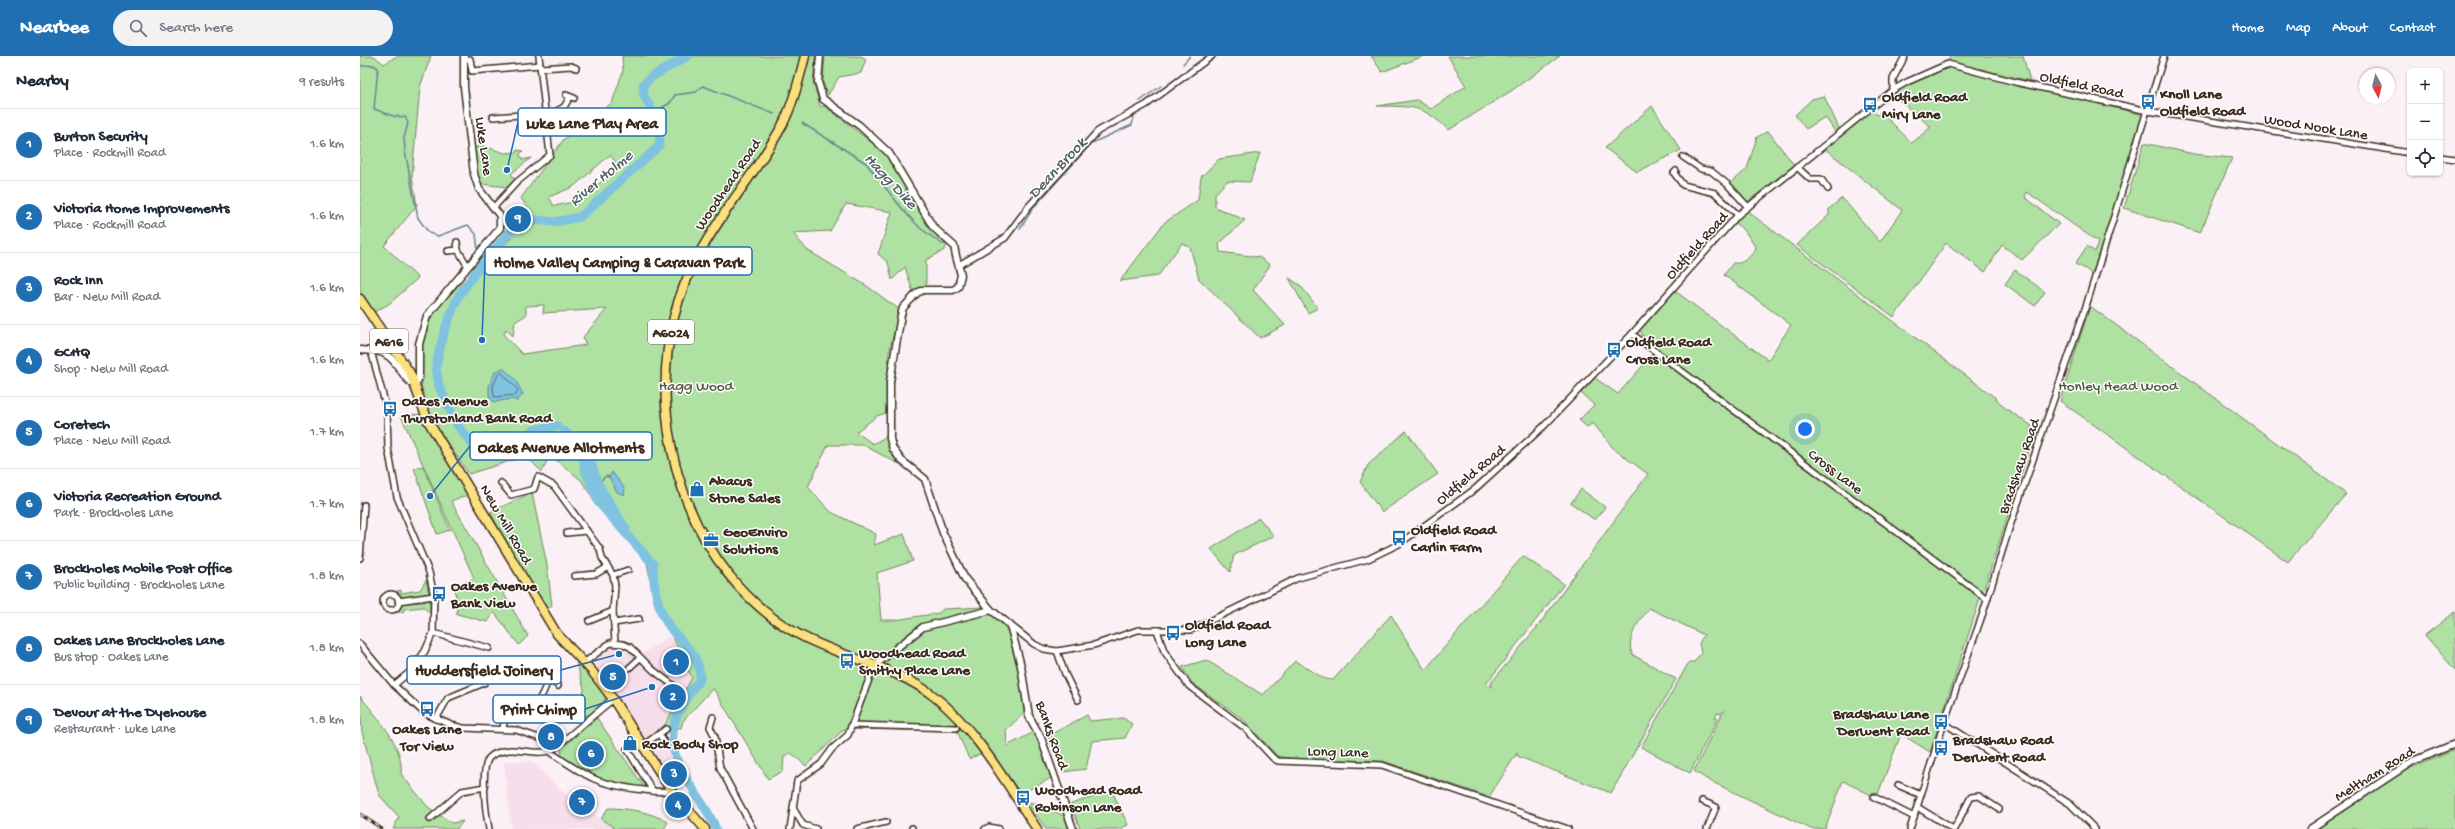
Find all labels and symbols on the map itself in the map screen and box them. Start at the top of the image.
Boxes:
street label: Oldfield Road [2038,68,2126,104]
north arrow [2359,68,2395,104]
place label: Knoll Lane Oldfield Road [2159,86,2247,121]
place label: Oldfield Road Miry Lane [1882,89,1969,124]
bus stop icon: Knoll Lane Oldfield Road [2139,93,2157,111]
bus stop icon: Oldfield Road Miry Lane [1861,96,1879,114]
callout: Luke Lane Play Area [518,108,666,136]
street label: Wood Nook Lane [2262,111,2369,145]
street label: Luke Lane [470,116,496,177]
text: Luke Lane Play Area [526,116,659,135]
water label: Dean Brook [1026,134,1093,204]
street label: Woodhead Road [691,135,767,234]
water label: River Holme [567,147,638,212]
water label: Hagg Dike [859,151,921,215]
pin: 9 [505,204,531,234]
street label: Oldfield Road [1662,208,1733,284]
callout: Holme Valley Camping & Caravan Park [485,247,752,275]
text: Holme Valley Camping & Caravan Park [494,255,746,274]
road number: A6024 [648,320,694,344]
road number: A616 [370,329,408,353]
place label: Oldfield Road Cross Lane [1625,334,1713,369]
bus stop icon: Oldfield Road Cross Lane [1605,341,1623,359]
park label: Hagg Wood [659,378,735,396]
park label: Honley Head Wood [2058,378,2179,396]
place label: Oakes Avenue Thurstonland Bank Road [401,393,554,428]
bus stop icon: Oakes Avenue Thurstonland Bank Road [381,400,399,418]
street label: Bradshaw Road [1995,415,2045,518]
your location [1795,419,1815,439]
callout: Oakes Avenue Allotments [470,432,652,460]
text: Oakes Avenue Allotments [478,440,645,459]
street label: Oldfield Road [1433,441,1511,510]
street label: Cross Lane [1804,446,1866,499]
place label: Abacus Stone Sales [708,473,782,508]
shop icon: Abacus Stone Sales [688,480,706,498]
street label: New Mill Road [475,482,536,569]
place label: Oldfield Road Carlin Farm [1410,522,1498,557]
place label: GeoEnviro Solutions [723,524,788,559]
bus stop icon: Oldfield Road Carlin Farm [1390,529,1408,547]
office icon: GeoEnviro Solutions [702,531,720,549]
place label: Oakes Avenue Bank View [450,578,538,613]
bus stop icon: Oakes Avenue Bank View [430,585,448,603]
place label: Oldfield Road Long Lane [1185,617,1272,652]
bus stop icon: Oldfield Road Long Lane [1164,624,1182,642]
place label: Woodhead Road Smithy Place Lane [858,645,971,680]
pin: 1 [663,647,689,677]
bus stop icon: Woodhead Road Smithy Place Lane [838,652,856,670]
callout: Huddersfield Joinery [407,656,561,684]
text: Huddersfield Joinery [415,662,553,682]
pin: 5 [600,662,626,692]
pin: 2 [660,682,686,712]
callout: Print Chimp [493,695,585,723]
street label: Banks Road [1030,698,1072,774]
bus stop icon: Oakes Lane Tor View [418,700,436,718]
text: Print Chimp [500,702,577,721]
place label: Bradshaw Lane Derwent Road [1832,706,1931,741]
bus stop icon: Bradshaw Lane Derwent Road [1932,713,1950,731]
place label: Oakes Lane Tor View [392,721,463,756]
pin: 8 [538,722,564,752]
place label: Bradshaw Road Derwent Road [1951,732,2055,767]
shop icon: Rock Body Shop [621,734,639,752]
place label: Rock Body Shop [641,736,739,754]
pin: 6 [578,739,604,769]
bus stop icon: Bradshaw Road Derwent Road [1932,739,1950,757]
street label: Meltham Road [2332,742,2419,806]
street label: Long Lane [1307,743,1369,763]
pin: 3 [661,759,687,789]
place label: Woodhead Road Robinson Lane [1034,782,1144,817]
pin: 7 [569,787,595,817]
bus stop icon: Woodhead Road Robinson Lane [1014,789,1032,807]
pin: 4 [665,790,691,820]

